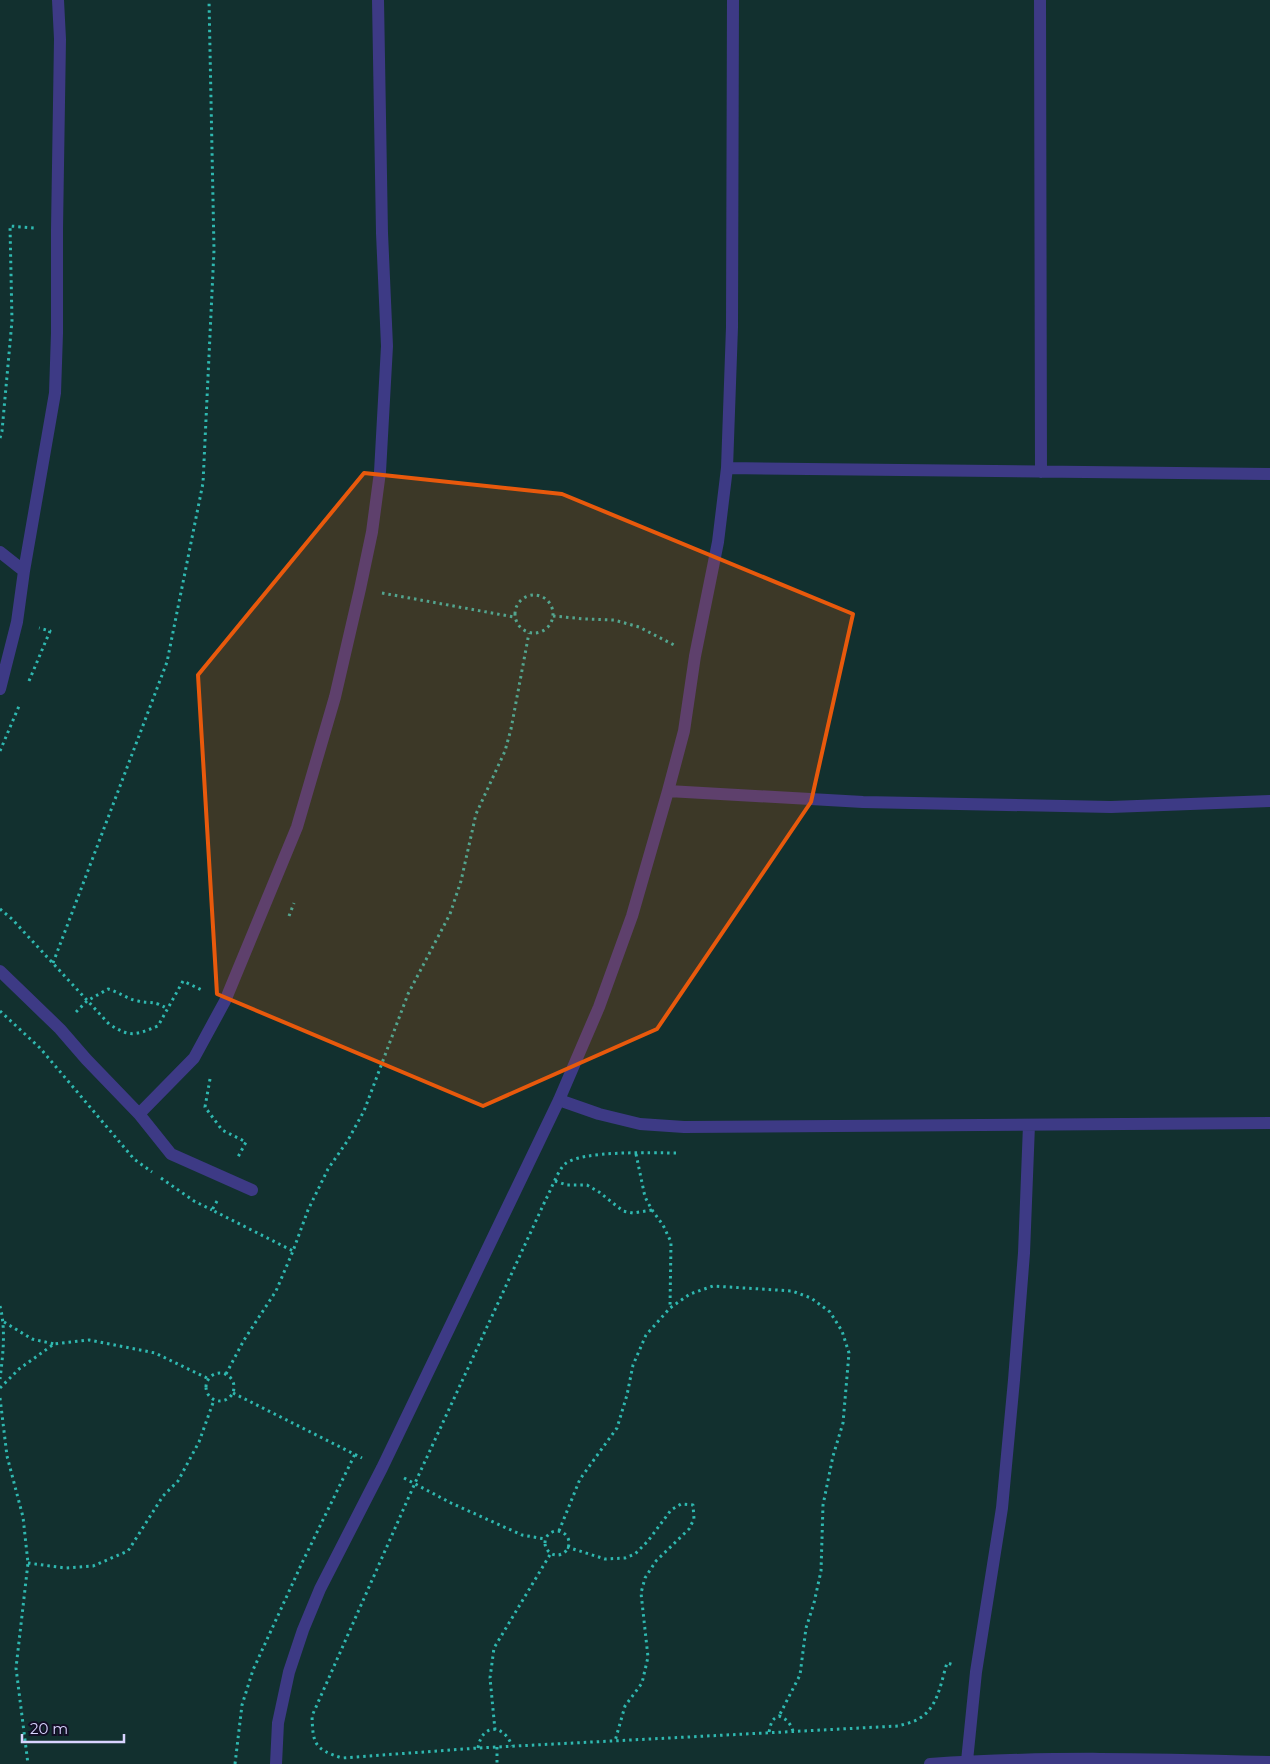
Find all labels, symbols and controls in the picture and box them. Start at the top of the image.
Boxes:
scale bar [22,1712,125,1744]
text: 20 m [30,1719,68,1738]

